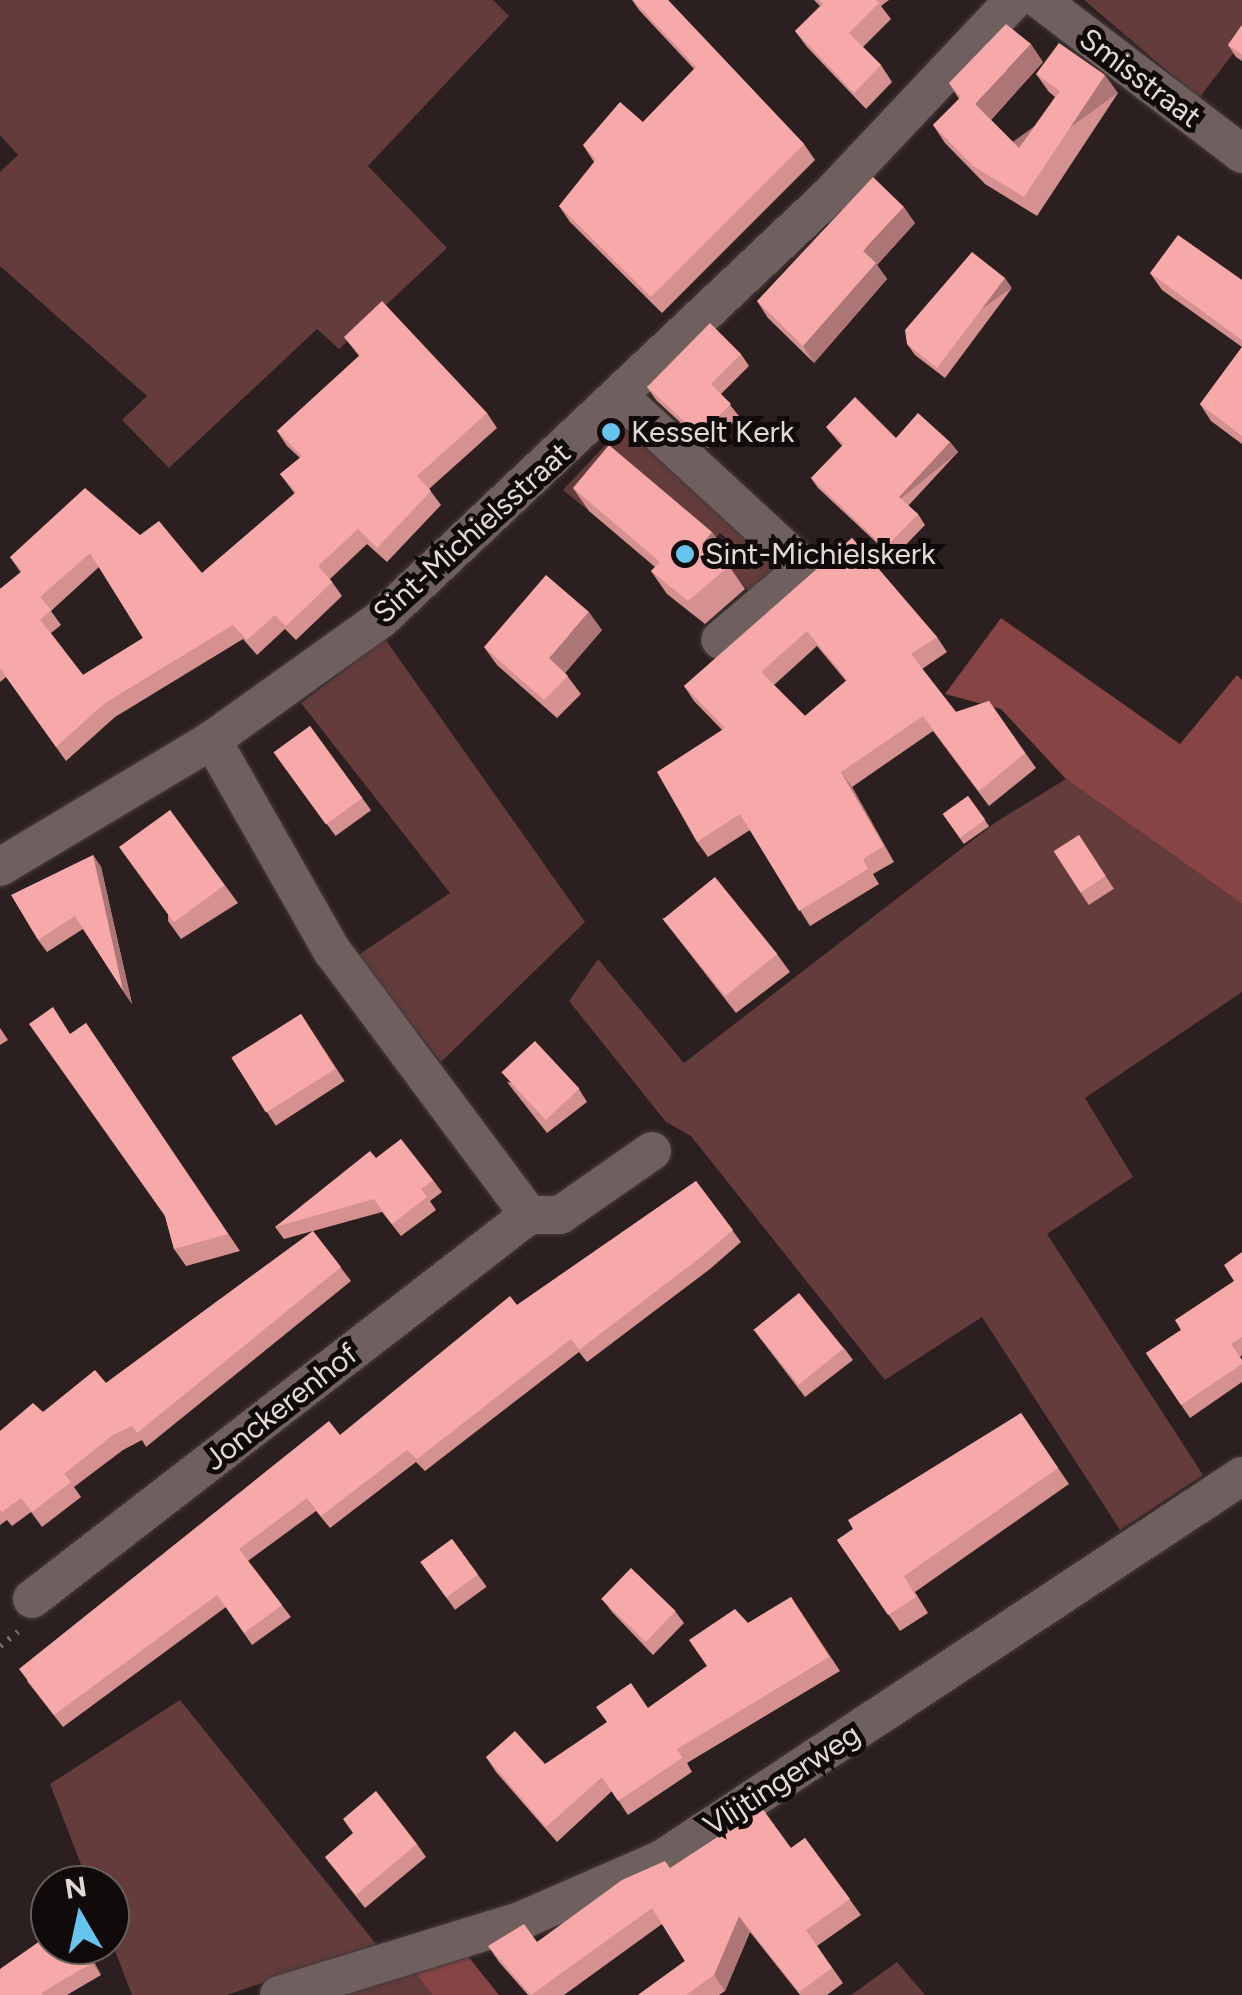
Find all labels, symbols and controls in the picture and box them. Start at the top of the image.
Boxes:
street label: Smisstraat [1072,21,1208,135]
place label: Kesselt Kerk [631,414,794,450]
marker: Kesselt Kerk [600,421,622,443]
street label: Sint-Michielsstraat [366,435,578,631]
place label: Sint-Michielskerk [705,536,935,572]
marker: Sint-Michielskerk [674,543,696,565]
street label: Jonckerenhof [197,1336,365,1478]
street label: Vlijtingerweg [697,1716,867,1844]
north arrow [30,1865,130,1965]
text: N [62,1869,89,1906]

